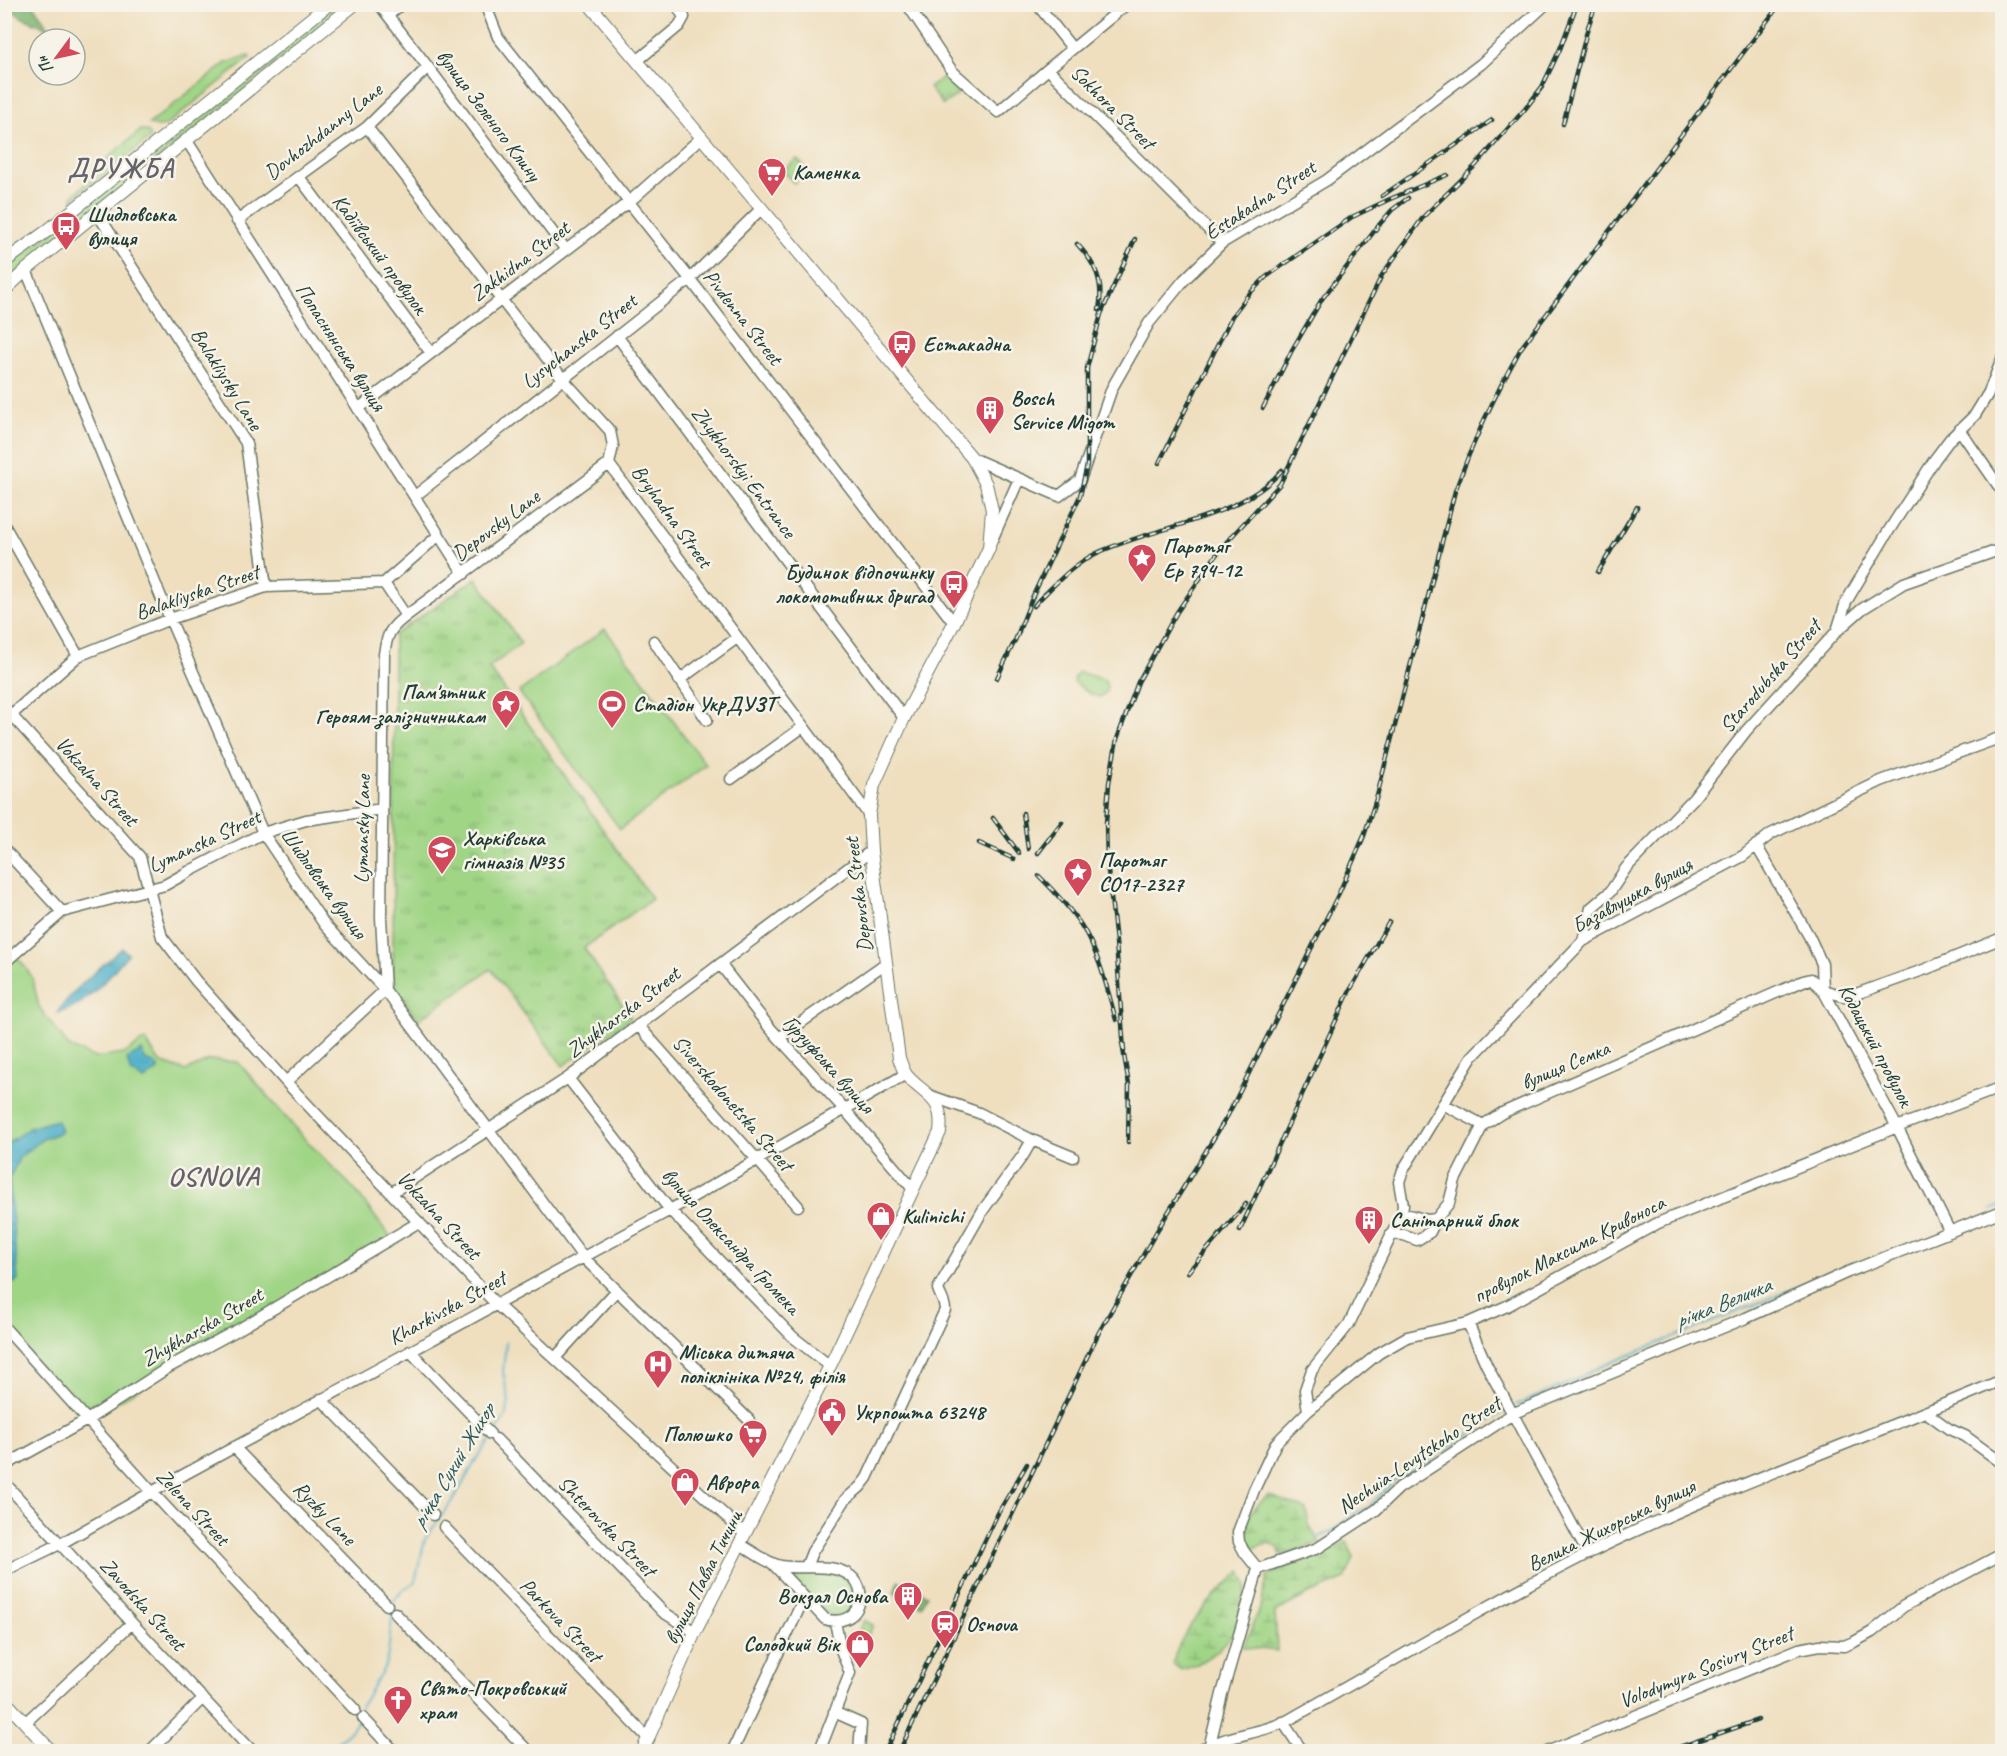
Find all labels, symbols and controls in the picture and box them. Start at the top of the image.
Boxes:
north arrow [27,27,87,87]
street label: вулиця Зеленого Клину [431,44,548,188]
text: Пн [32,51,58,77]
street label: Sokhora Street [1065,59,1163,157]
street label: Dovhozhdanny Lane [259,76,388,185]
district label: ДРУЖБА [68,151,175,185]
street label: Estakadna Street [1200,153,1322,246]
supermarket icon: Каменка [756,156,788,198]
place label: Каменка [793,159,861,185]
street label: Кадіївський провулок [327,189,435,321]
place label: Шидловська вулиця [87,201,177,251]
bus stop icon: Шидловська вулиця [50,210,82,252]
street label: Zakhidna Street [465,214,576,307]
street label: Pivdenna Street [698,264,790,372]
street label: Попаснянська вулиця [290,278,393,417]
street label: Lysychanska Street [516,287,643,394]
street label: Balakliysky Lane [185,323,269,436]
bus stop icon: Естакадна [886,328,918,370]
place label: Естакадна [923,331,1012,357]
place label: Bosch Service Migom [1011,385,1116,435]
building icon: Bosch Service Migom [974,394,1006,436]
street label: Zhykhorskyi Entrance [686,401,803,545]
street label: Bryhadna Street [626,459,719,574]
street label: Depovsky Lane [447,483,546,566]
place label: Паротяг Ер 794-12 [1163,533,1244,583]
place icon: Паротяг Ер 794-12 [1126,542,1158,584]
street label: Balakliyska Street [132,558,265,625]
place label: Будинок відпочинку локомотивних бригад [776,559,936,609]
bus stop icon: Будинок відпочинку локомотивних бригад [938,568,970,610]
street label: Starodubska Street [1714,612,1828,738]
place label: Пам'ятник Героям-залізничникам [315,679,486,730]
place icon: Пам'ятник Героям-залізничникам [490,688,522,730]
sports icon: Стадіон УкрДУЗТ [596,688,628,730]
place label: Стадіон УкрДУЗТ [633,691,781,717]
street label: Vokzalna Street [50,731,145,833]
street label: Lymansky Lane [348,773,376,884]
street label: Lymanska Street [144,803,266,878]
street label: Шидловська вулиця [275,822,374,945]
place label: Харківська гімназія №35 [463,825,565,875]
school or university icon: Харківська гімназія №35 [426,834,458,876]
street label: Depovska Street [838,834,878,954]
place label: Паротяг СО17-2327 [1099,847,1186,897]
street label: Базавлуцька вулиця [1567,851,1698,940]
place icon: Паротяг СО17-2327 [1062,856,1094,898]
street label: Zhykharska Street [561,960,687,1063]
street label: Кодацький провулок [1833,979,1920,1113]
street label: Гурзуфська вулиця [778,1009,881,1120]
street label: Siverskodonetska Street [667,1030,801,1179]
street label: вулиця Семка [1517,1034,1615,1095]
district label: OSNOVA [168,1159,261,1193]
street label: вулиця Олександра Громека [656,1162,807,1322]
street label: Vokzalna Street [391,1165,488,1266]
street label: провулок Максима Кривоноса [1469,1189,1671,1309]
shop icon: Kulinichi [865,1200,897,1242]
place label: Kulinichi [902,1203,966,1229]
building icon: Санітарний блок [1353,1204,1385,1246]
place label: Санітарний блок [1390,1207,1520,1233]
street label: Kharkivska Street [384,1264,513,1351]
water label: річка Величка [1670,1270,1777,1335]
street label: Zhykharska Street [137,1281,269,1372]
place label: Міська дитяча поліклініка №24, філія [679,1339,846,1389]
hospital icon: Міська дитяча поліклініка №24, філія [642,1348,674,1390]
street label: Nechuia-Levytskoho Street [1332,1389,1508,1519]
water label: річка Сухий Жихор [404,1395,503,1534]
public building icon: Укрпошта 63248 [816,1396,848,1438]
place label: Укрпошта 63248 [853,1399,987,1425]
supermarket icon: Полюшко [737,1418,769,1460]
place label: Полюшко [663,1421,734,1447]
street label: Zelena Street [151,1463,237,1552]
shop icon: Аврора [669,1466,701,1508]
place label: Аврора [706,1469,761,1495]
street label: Shterovska Street [552,1470,664,1584]
street label: Велика Жихорська вулиця [1523,1472,1701,1577]
street label: Ryzky Lane [288,1475,363,1551]
street label: вулиця Павла Тичини [658,1504,749,1648]
street label: Zavodska Street [95,1552,193,1657]
street label: Parkova Street [514,1572,610,1670]
building icon: Вокзал Основа [892,1580,924,1622]
place label: Вокзал Основа [778,1583,889,1610]
station icon: Osnova [929,1608,961,1650]
place label: Osnova [966,1611,1018,1637]
street label: Volodymyra Sosiury Street [1615,1619,1800,1714]
shop icon: Солодкий Вік [844,1628,876,1670]
place label: Солодкий Вік [744,1631,842,1657]
place label: Свято-Покровський храм [419,1675,568,1725]
church icon: Свято-Покровський храм [382,1684,414,1726]

